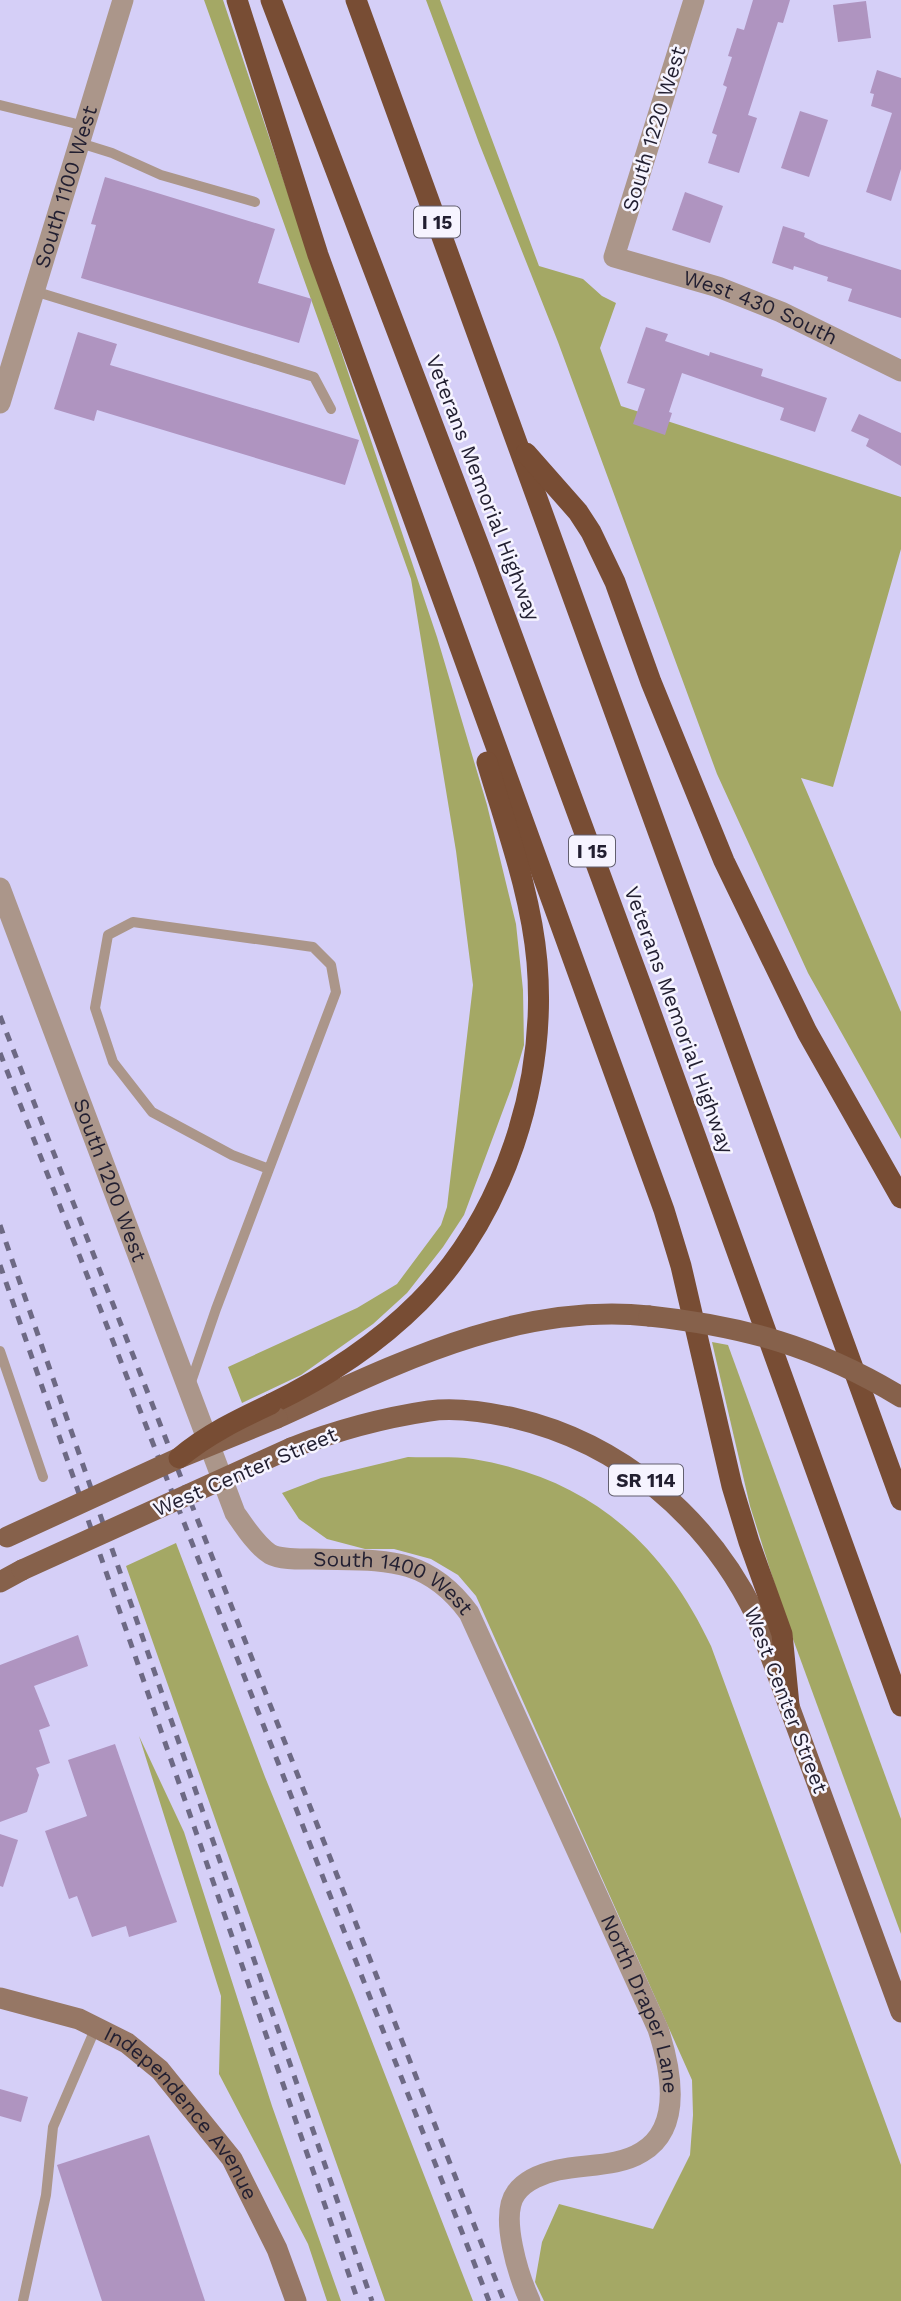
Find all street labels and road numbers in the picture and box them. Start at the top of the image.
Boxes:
street label: South 1220 West [617,43,691,214]
street label: South 1100 West [29,102,102,271]
road number: I 15 [414,206,460,238]
street label: West 430 South [680,265,842,350]
street label: Veterans Memorial Highway [421,351,546,624]
road number: I 15 [569,836,615,866]
street label: Veterans Memorial Highway [619,883,740,1157]
street label: South 1200 West [68,1095,152,1265]
street label: West Center Street [149,1421,341,1522]
road number: SR 114 [609,1464,683,1496]
street label: South 1400 West [313,1546,479,1620]
street label: West Center Street [739,1603,834,1797]
street label: North Draper Lane [596,1910,683,2094]
street label: Independence Avenue [100,2021,263,2204]

